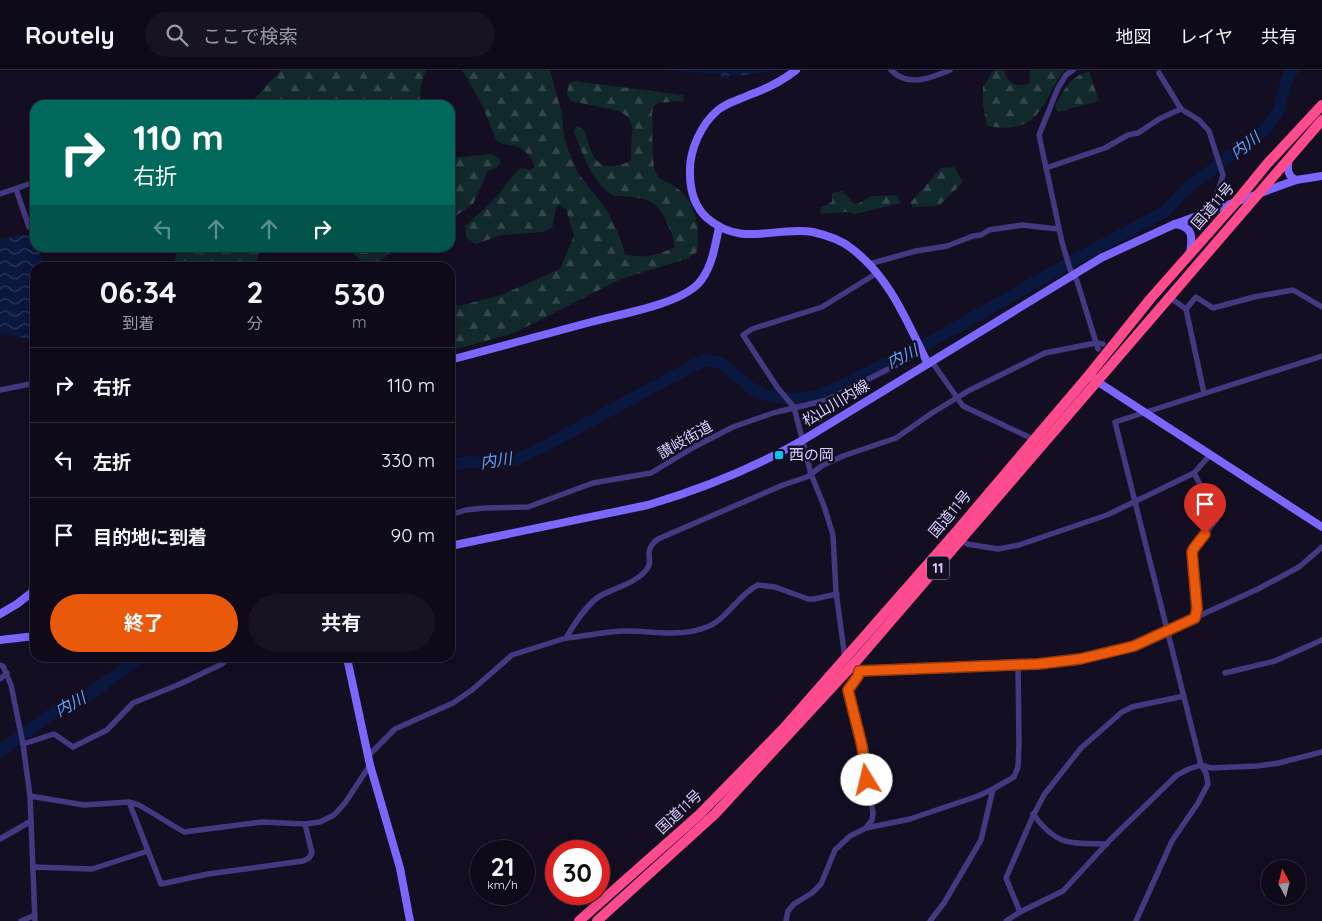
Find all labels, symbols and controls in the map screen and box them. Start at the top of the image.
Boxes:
search box [145,12,495,57]
text: Routely [25,20,115,50]
icon: search [163,21,191,49]
text: ここで検索 [203,24,298,48]
text: 地図 [1116,25,1152,48]
text: レイヤ [1180,25,1233,48]
text: 共有 [1261,25,1297,48]
text: 110 m [133,115,224,159]
icon: right [50,120,115,185]
water label: 内川 [1226,126,1265,163]
text: 右折 [133,162,177,190]
street label: 国道11号 [1187,178,1238,233]
icon: left [149,215,177,243]
icon: ahead [202,215,230,243]
icon: ahead [255,215,283,243]
icon: right [308,215,336,243]
text: 06:34 [100,273,177,311]
text: 2 [247,273,264,311]
text: 530 [333,275,385,313]
text: m [352,312,367,332]
text: 到着 [122,313,154,333]
text: 分 [247,313,263,333]
water label: 内川 [883,339,923,372]
icon: right [50,371,78,399]
text: 110 m [387,373,435,397]
text: 右折 [93,375,131,399]
street label: 松山川内線 [799,375,873,430]
street label: 讃岐街道 [654,416,715,463]
place label: 西の岡 [789,445,834,464]
icon: left [50,446,78,474]
text: 330 m [381,448,435,472]
water label: 内川 [479,448,515,472]
marker: 西の岡 [773,449,785,461]
text: 左折 [93,450,131,474]
pin [1184,483,1226,534]
street label: 国道11号 [924,486,975,541]
icon: arrive [1191,490,1219,518]
icon: arrive [50,521,78,549]
text: 90 m [391,523,435,547]
text: 目的地に到着 [93,525,207,549]
road number: 11 [927,556,949,579]
button: 終了 [50,594,238,652]
button: 共有 [248,594,435,652]
water label: 内川 [51,687,91,721]
position arrow [840,753,892,805]
street label: 国道11号 [652,786,706,838]
speed limit sign: 30 [545,840,610,905]
text: 21 [491,851,514,882]
north arrow [1261,860,1306,905]
map controls [1261,860,1306,905]
text: km/h [487,877,518,892]

